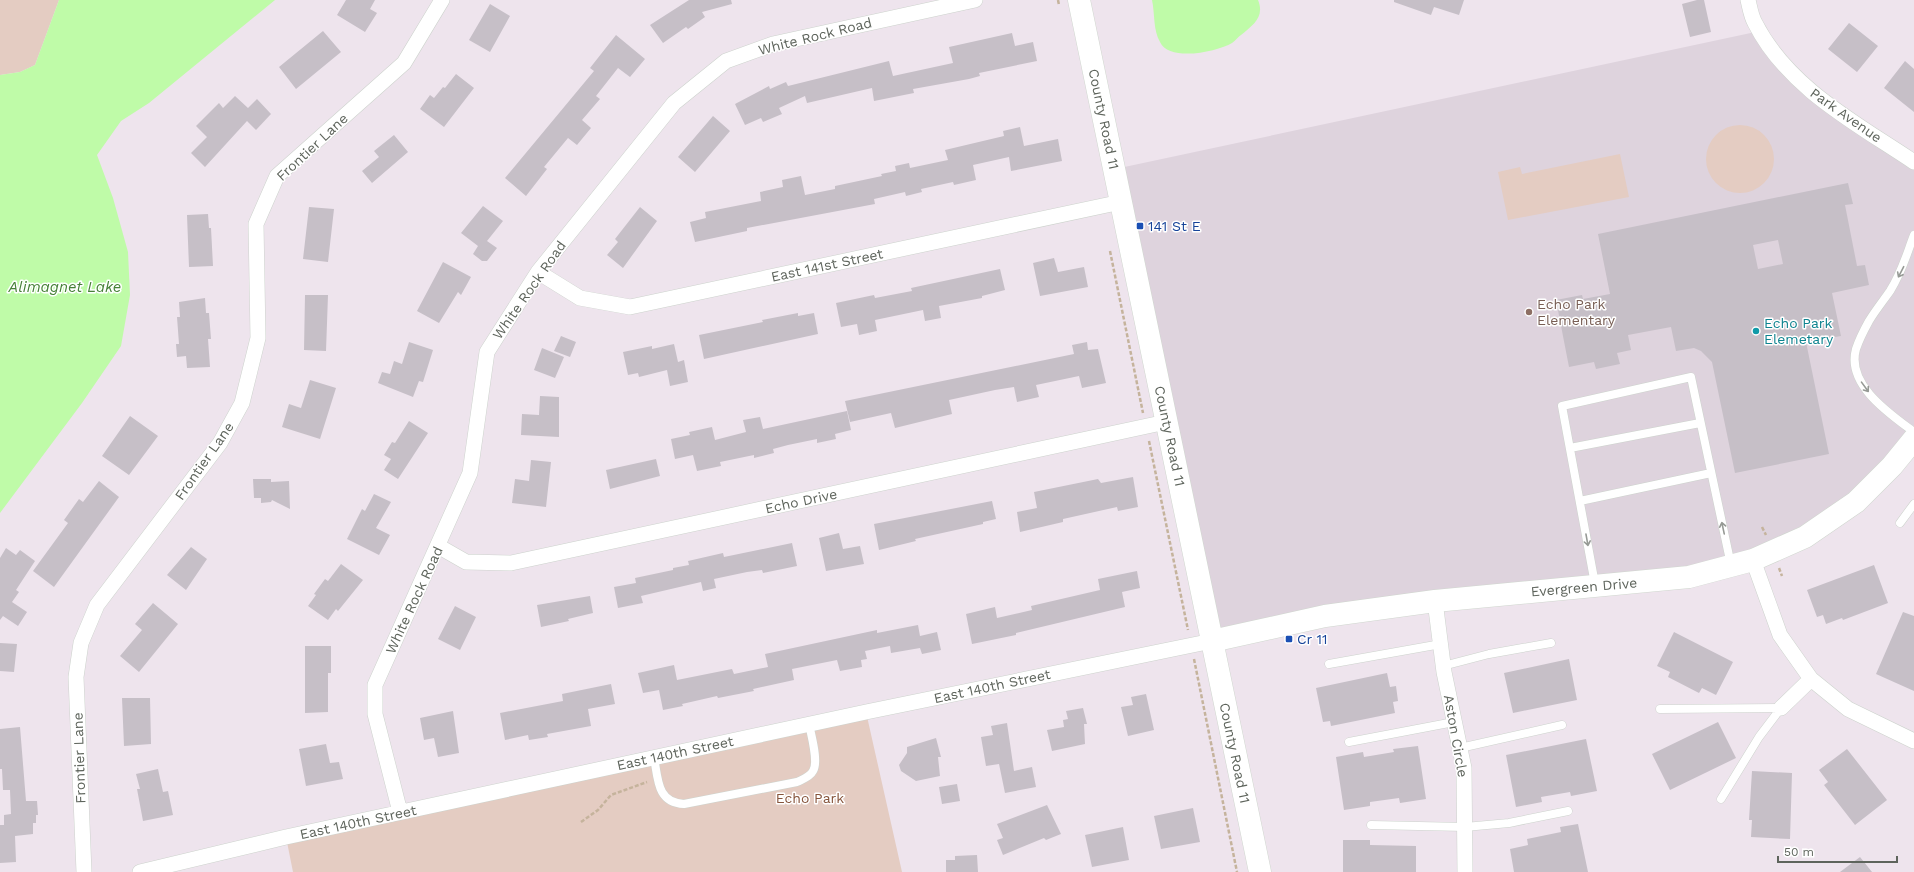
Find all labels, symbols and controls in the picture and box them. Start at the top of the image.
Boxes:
street label: White Rock Road [757,14,873,58]
street label: County Road 11 [1086,67,1122,171]
street label: Park Avenue [1807,84,1885,146]
street label: Frontier Lane [273,110,351,184]
place label: 141 St E [1148,218,1201,234]
marker: 141 St E [1135,221,1145,231]
street label: White Rock Road [489,238,569,342]
street label: East 141st Street [770,245,885,285]
one-way arrow [1897,265,1904,277]
water label: Alimagnet Lake [8,278,121,296]
place label: Echo Park Elementary [1537,296,1616,328]
marker: Echo Park Elementary [1524,307,1534,317]
place label: Echo Park Elemetary [1764,315,1834,347]
marker: Echo Park Elemetary [1751,326,1761,336]
one-way arrow [1861,381,1869,392]
street label: County Road 11 [1152,384,1188,488]
street label: Frontier Lane [171,419,237,503]
street label: Echo Drive [764,486,838,516]
one-way arrow [1718,521,1726,534]
one-way arrow [1583,533,1591,546]
street label: White Rock Road [382,544,446,656]
street label: Evergreen Drive [1530,574,1638,600]
place label: Cr 11 [1297,631,1327,647]
marker: Cr 11 [1284,634,1294,644]
street label: East 140th Street [932,666,1052,706]
street label: Aston Circle [1441,694,1471,778]
street label: County Road 11 [1217,701,1253,805]
street label: Frontier Lane [69,712,89,804]
street label: East 140th Street [615,733,735,773]
park label: Echo Park [776,790,844,806]
street label: East 140th Street [298,802,418,842]
scale bar [1778,838,1897,864]
text: 50 m [1784,845,1814,859]

